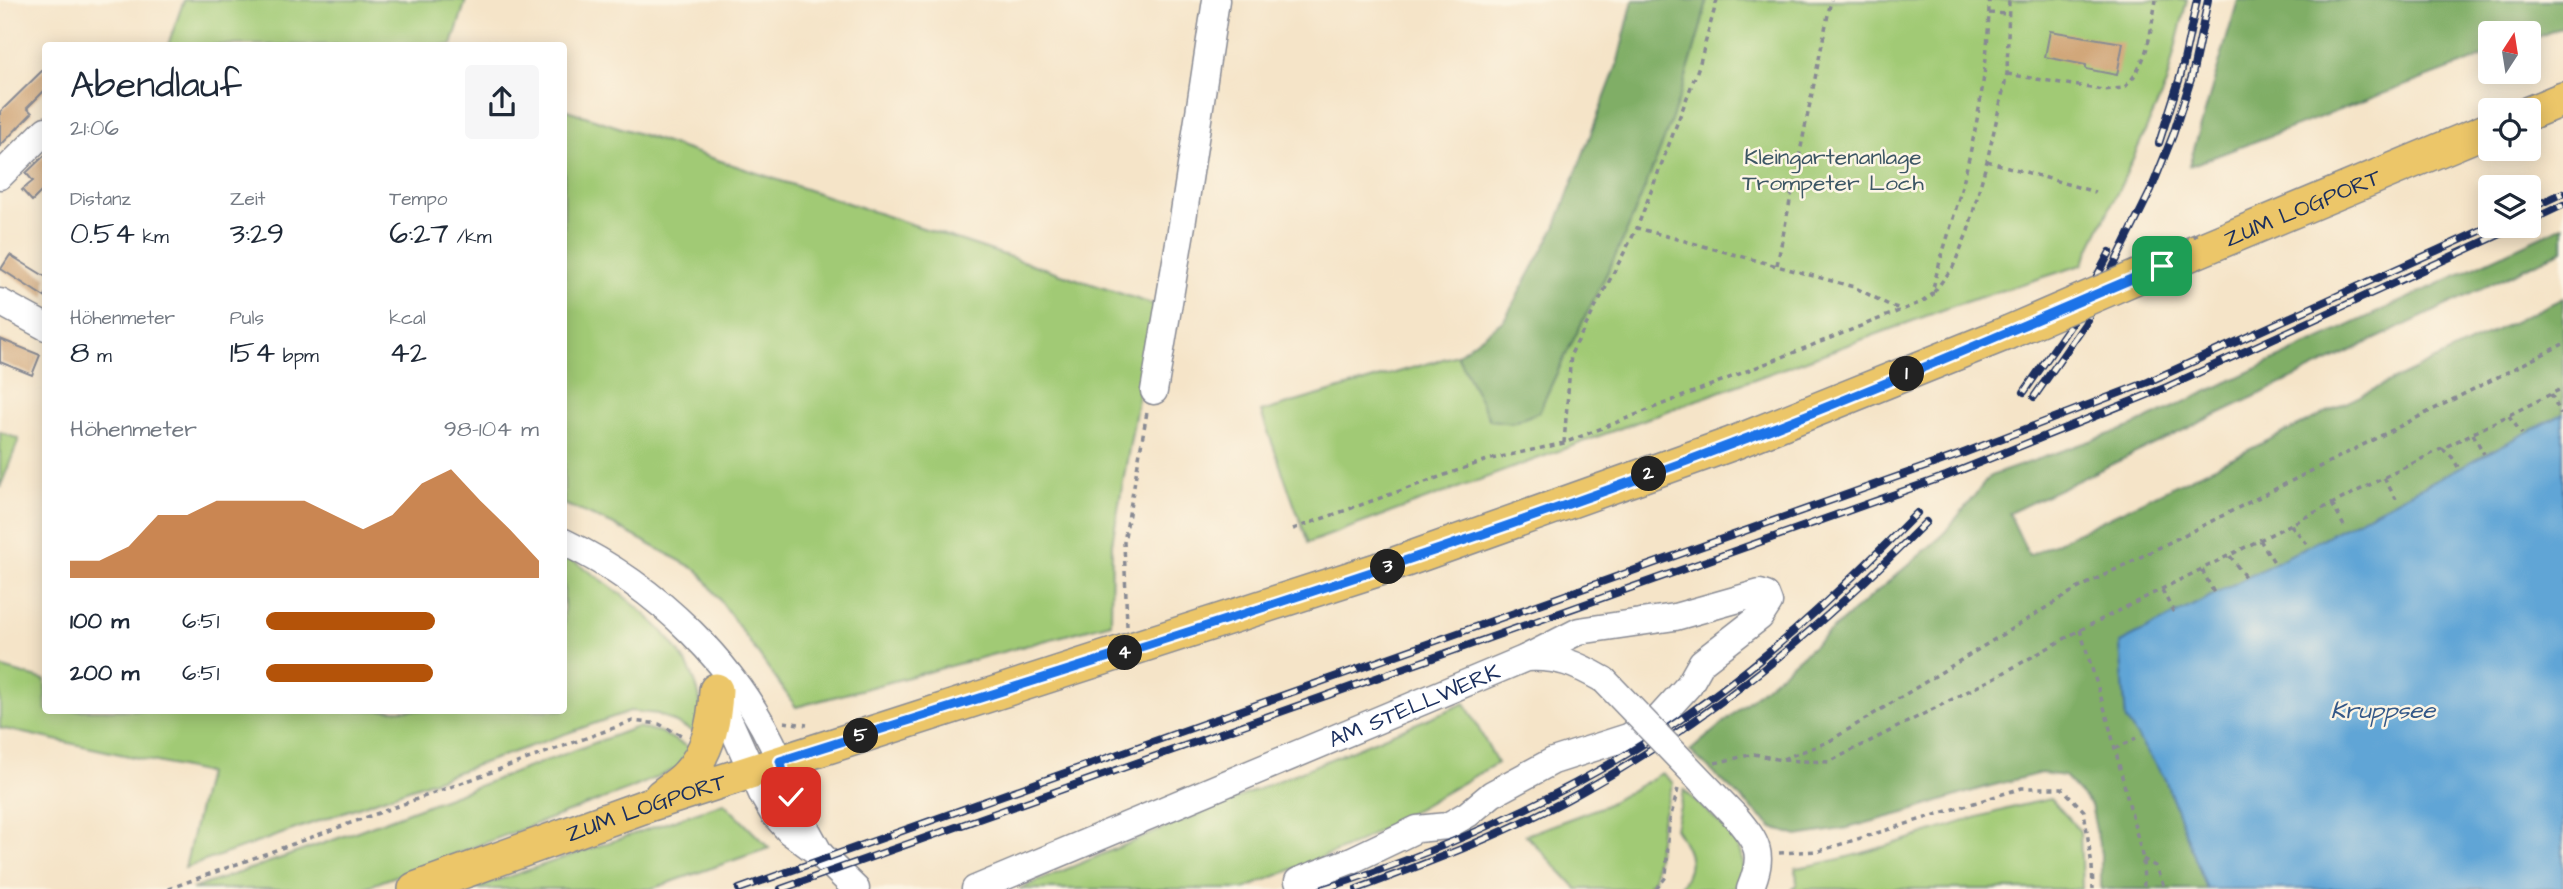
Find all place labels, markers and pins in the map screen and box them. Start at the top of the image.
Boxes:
pin [2132,236,2192,296]
pin: 1 [1890,356,1924,392]
pin: 2 [1632,456,1666,491]
pin: 3 [1370,550,1406,584]
pin: 4 [1108,636,1142,670]
pin: 5 [844,718,878,754]
pin [761,767,821,827]

